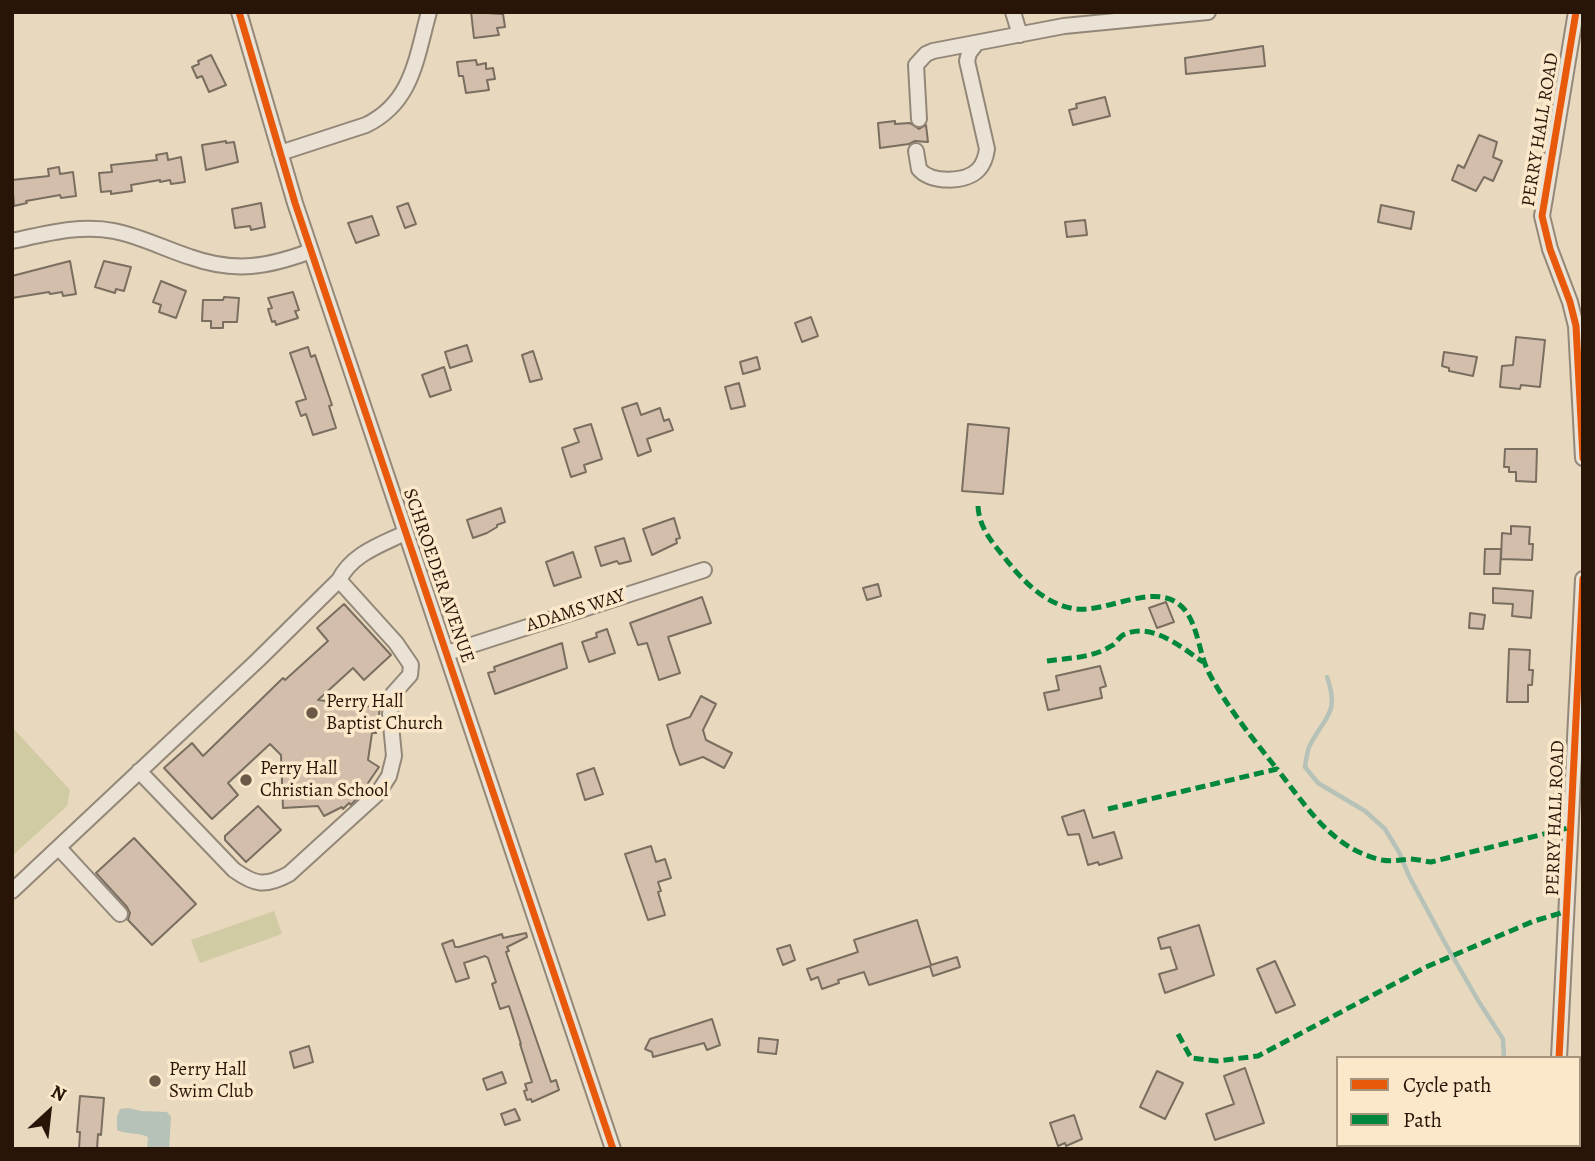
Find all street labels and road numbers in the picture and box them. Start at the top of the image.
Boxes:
street label: PERRY HALL ROAD [1518,51,1564,209]
street label: SCHROEDER AVENUE [397,486,479,666]
street label: ADAMS WAY [524,584,628,638]
street label: PERRY HALL ROAD [1542,740,1570,896]

